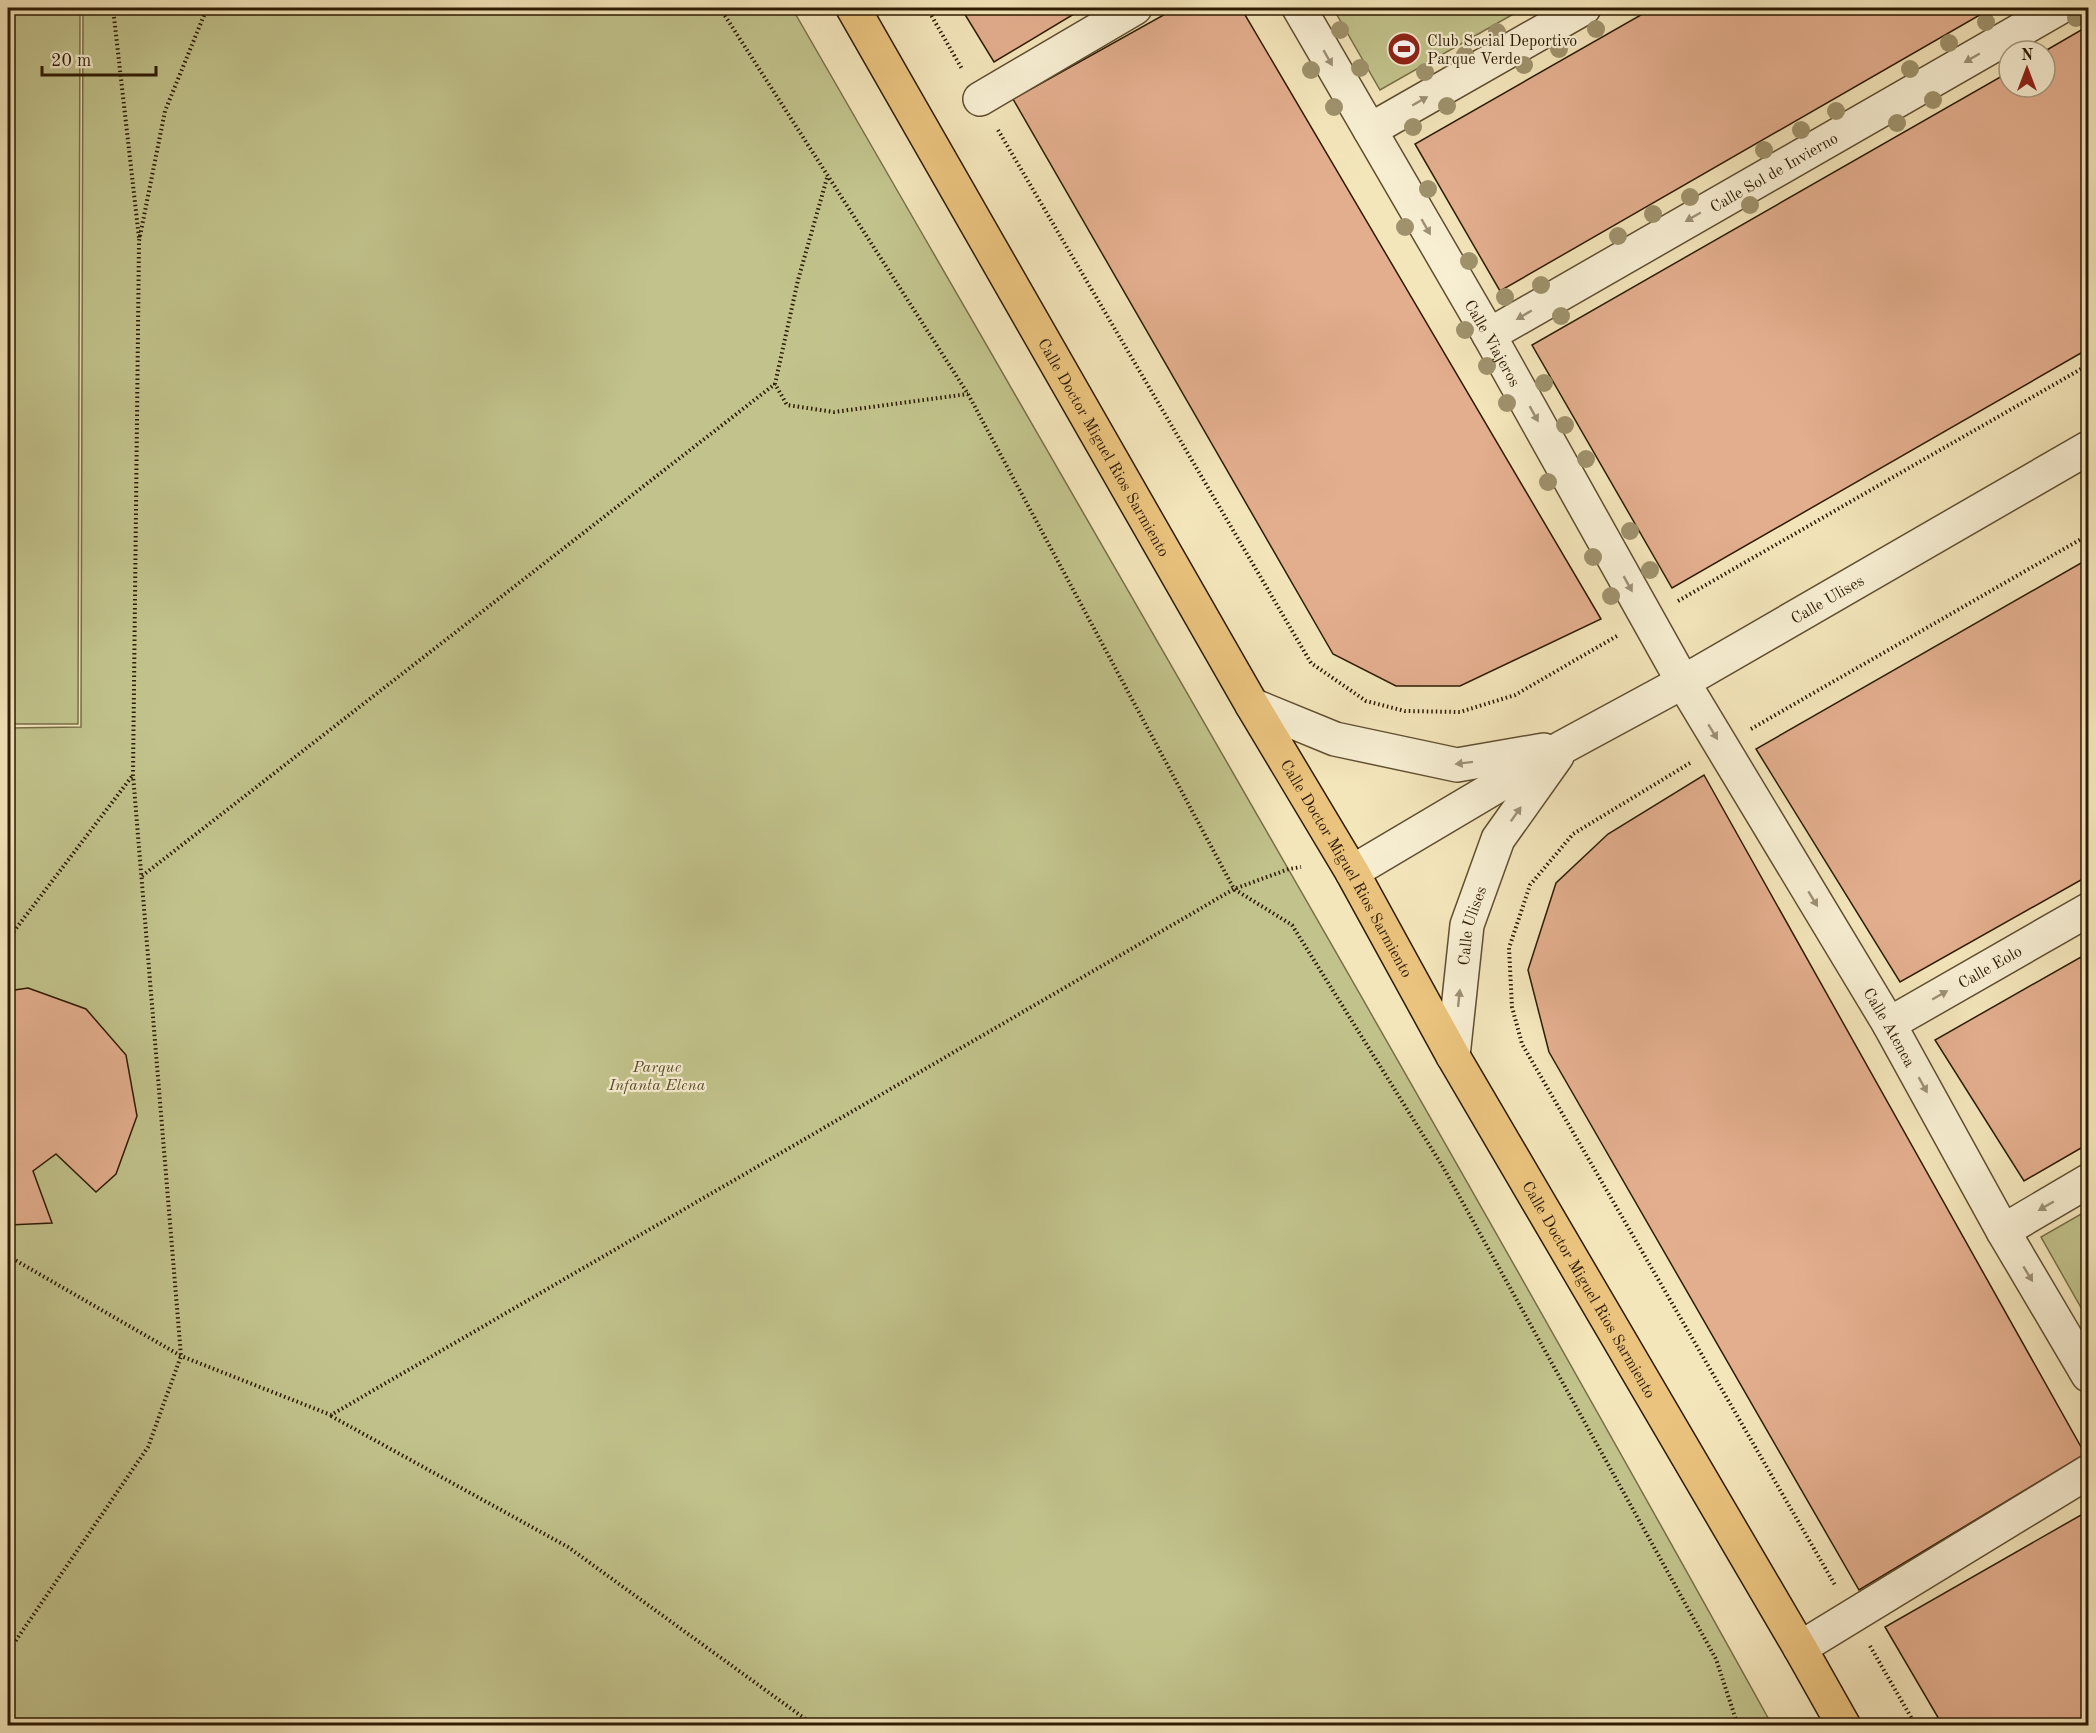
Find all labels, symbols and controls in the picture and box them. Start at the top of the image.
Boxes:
sports icon: Club Social Deportivo Parque Verde [1386,31,1422,67]
place label: Club Social Deportivo Parque Verde [1427,34,1577,68]
scale bar [42,39,156,77]
north arrow [1997,39,2057,99]
text: N [2021,48,2034,64]
one-way arrow [1323,50,1333,67]
text: 20 m [51,52,91,70]
one-way arrow [1964,52,1980,63]
one-way arrow [1412,96,1429,106]
street label: Calle Sol de Invierno [1708,131,1841,216]
one-way arrow [1685,212,1702,222]
one-way arrow [1421,219,1431,236]
street label: Calle Viajeros [1460,298,1522,390]
one-way arrow [1516,309,1532,320]
street label: Calle Doctor Miguel Rios Sarmiento [1034,336,1171,560]
one-way arrow [1528,406,1539,422]
street label: Calle Ulises [1789,573,1867,628]
one-way arrow [1623,576,1633,593]
one-way arrow [1707,724,1718,740]
street label: Calle Doctor Miguel Rios Sarmiento [1277,757,1414,981]
one-way arrow [1455,759,1474,768]
one-way arrow [1510,807,1522,823]
street label: Calle Ulises [1457,884,1490,966]
one-way arrow [1808,891,1819,907]
street label: Calle Eolo [1956,944,2025,993]
street label: Calle Atenea [1859,986,1917,1070]
one-way arrow [1454,988,1464,1007]
one-way arrow [1931,990,1948,1000]
park label: Parque Infanta Elena [608,1060,706,1094]
one-way arrow [1918,1077,1928,1094]
street label: Calle Doctor Miguel Rios Sarmiento [1518,1179,1658,1401]
one-way arrow [2037,1201,2054,1211]
one-way arrow [2023,1266,2034,1282]

